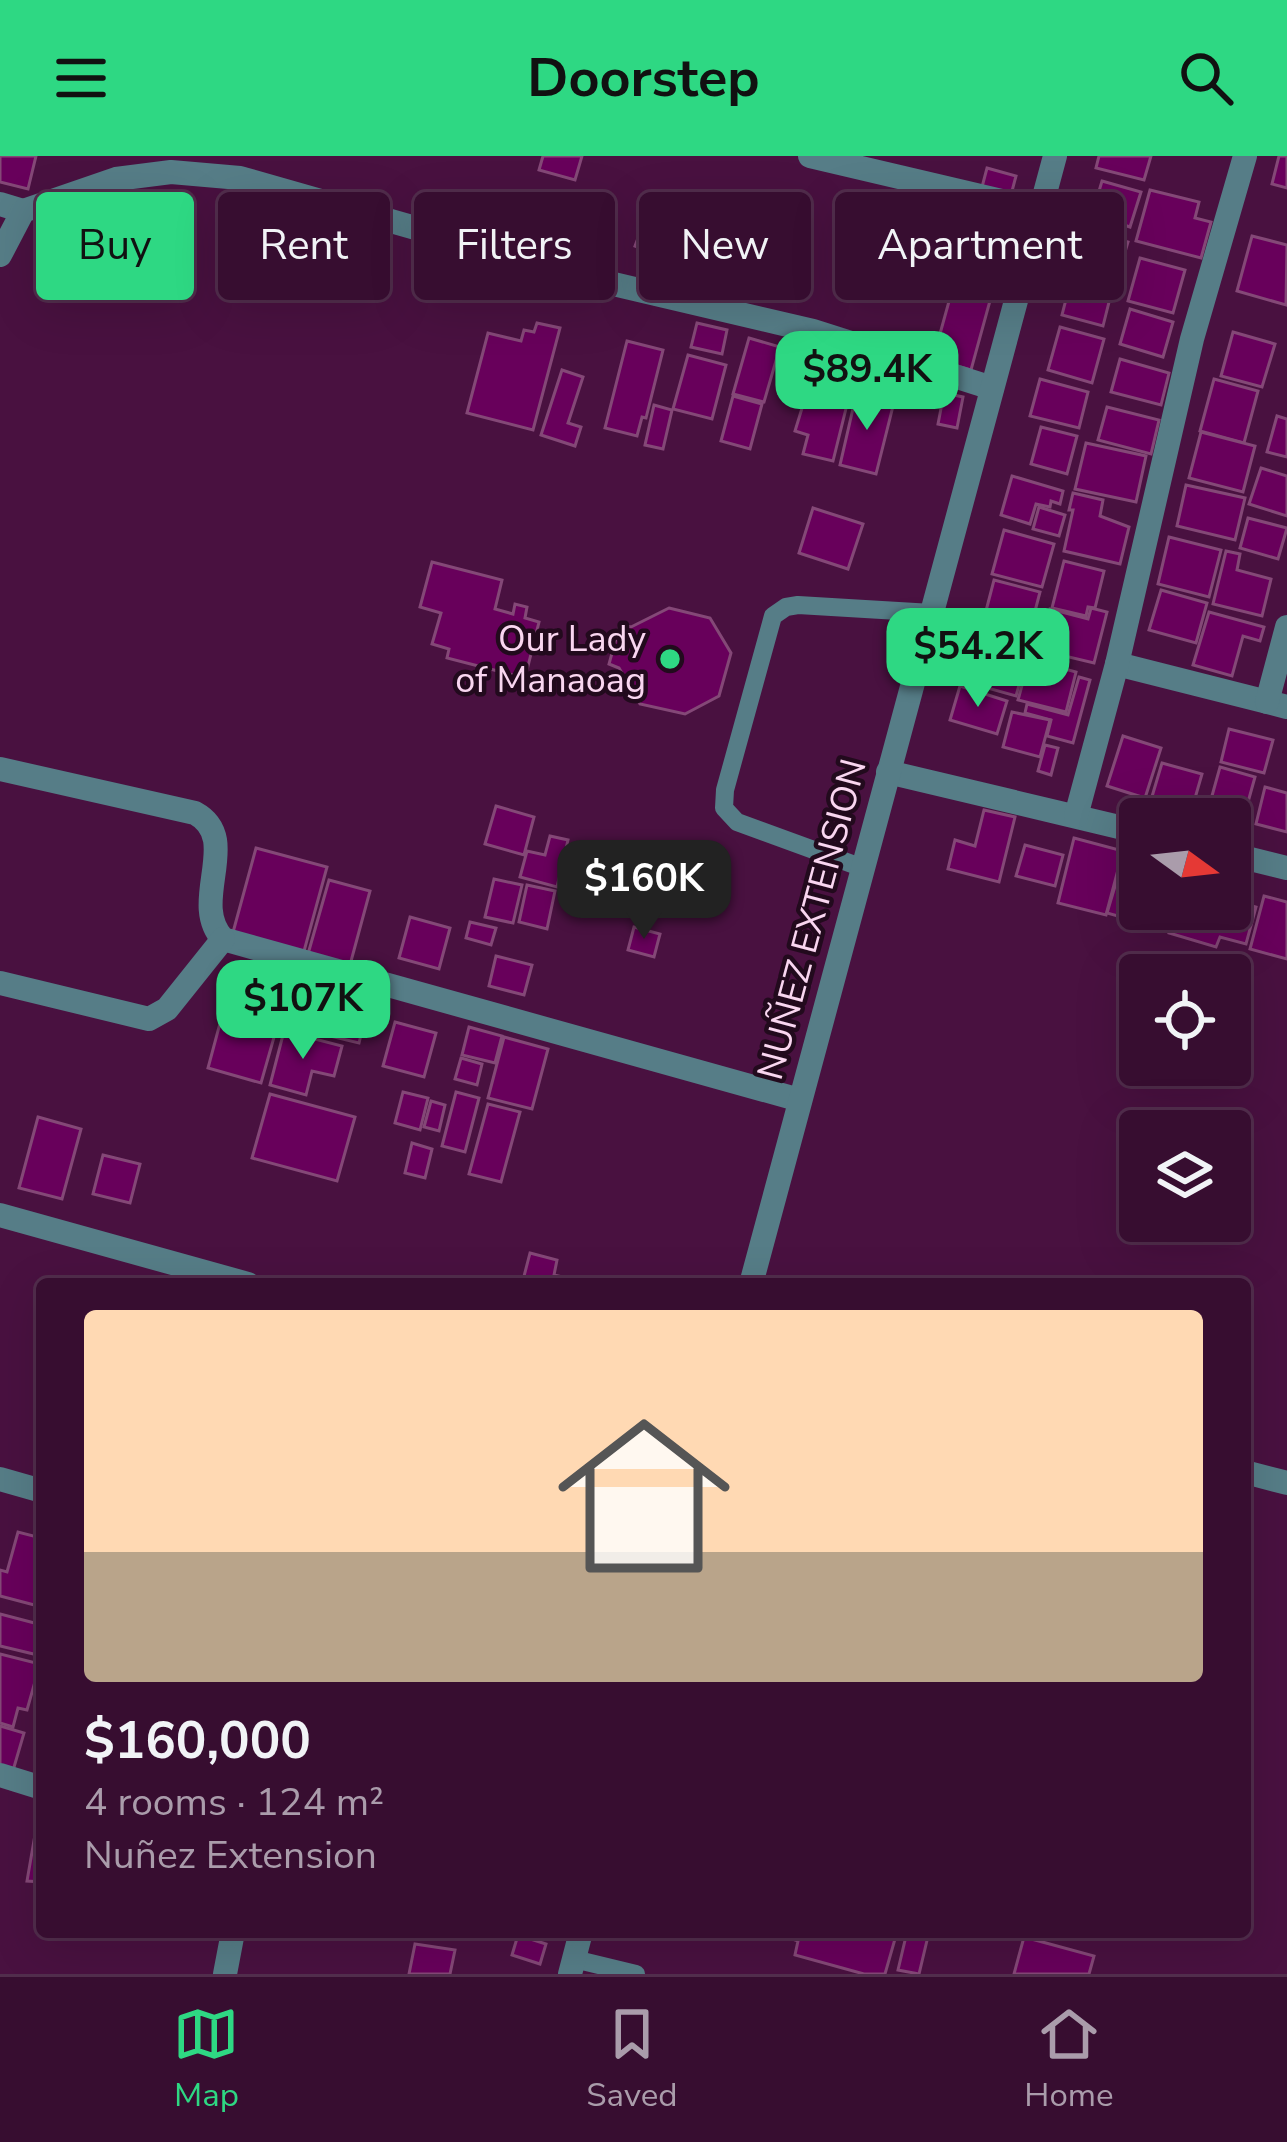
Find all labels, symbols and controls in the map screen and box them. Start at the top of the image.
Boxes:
text: Doorstep [527,41,760,115]
icon: menu [48,45,114,111]
icon: search [1173,45,1239,111]
chip: Buy [36,192,194,300]
chip: Rent [218,192,390,300]
chip: Filters [414,192,615,300]
chip: New [639,192,811,300]
chip: Apartment [835,192,1124,300]
pin: $89.4K [769,331,965,433]
text: $89.4K [802,343,932,396]
pin: $54.2K [880,608,1076,710]
place label: Our Lady of Manaoag [455,615,646,705]
text: $54.2K [913,620,1043,673]
marker: Our Lady of Manaoag [657,646,683,672]
street label: NUÑEZ EXTENSION [746,754,879,1085]
north arrow [1119,798,1251,930]
map controls [1119,798,1251,1242]
pin: $160K [560,840,728,942]
text: $160K [584,852,704,905]
button: locate [1119,954,1251,1086]
pin: $107K [219,960,387,1062]
text: $107K [243,972,363,1025]
button: layers [1119,1110,1251,1242]
icon: home [536,1388,752,1604]
text: $160,000 [84,1706,311,1776]
text: 4 rooms · 124 m² [84,1776,384,1829]
text: Nuñez Extension [84,1829,377,1882]
tab: Map [173,2001,239,2118]
tab: Saved [586,2001,677,2118]
tab: Home [1024,2001,1114,2118]

